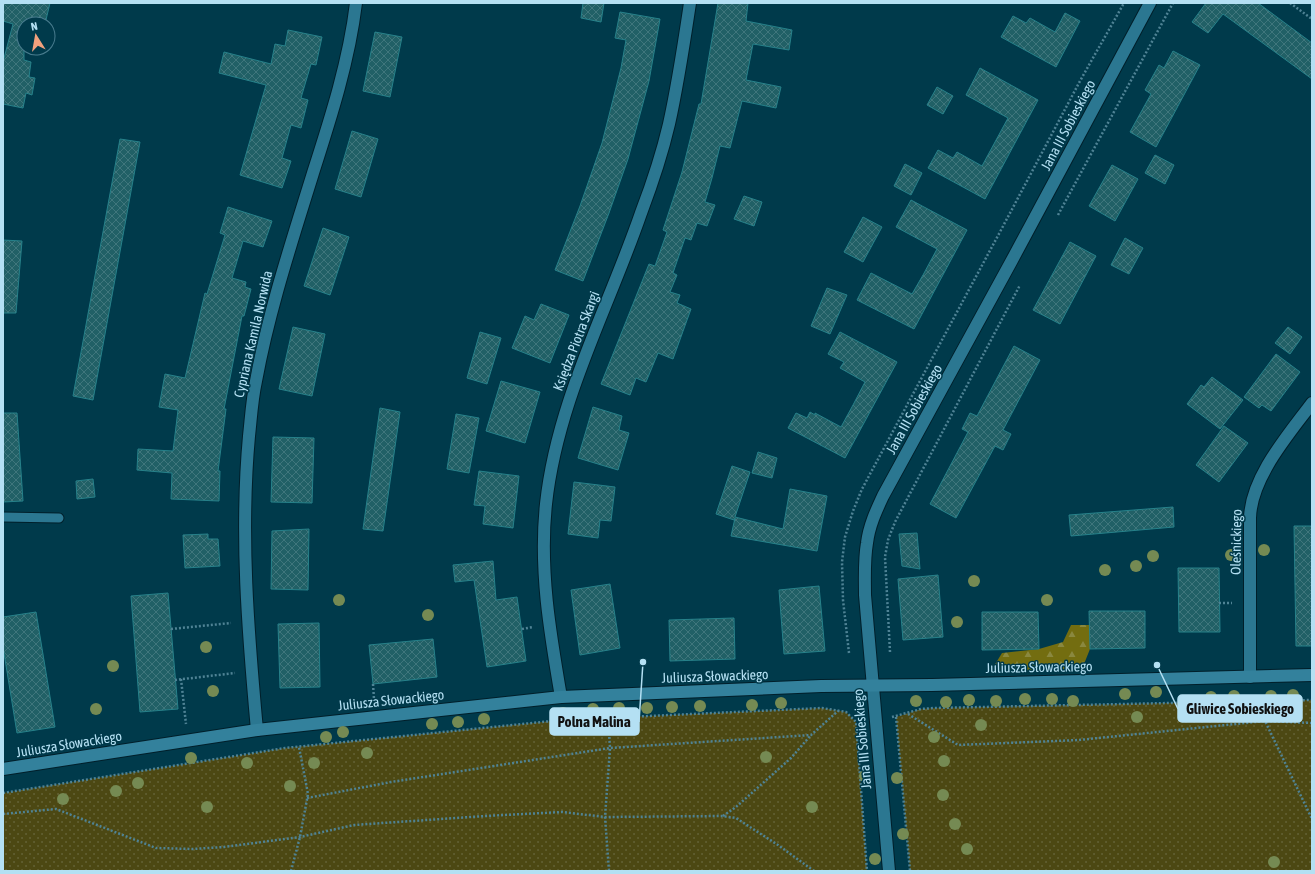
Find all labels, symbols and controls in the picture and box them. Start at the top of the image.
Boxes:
north arrow [16,16,56,56]
text: N [30,20,38,33]
street label: Jana III Sobieskiego [1037,77,1099,173]
street label: Cypriana Kamila Norwida [231,269,275,399]
street label: Księdza Piotra Skargi [550,289,602,393]
street label: Jana III Sobieskiego [883,361,945,457]
street label: Oleśnickiego [1227,509,1245,575]
street label: Juliusza Słowackiego [985,658,1093,676]
street label: Juliusza Słowackiego [661,666,769,686]
street label: Juliusza Słowackiego [337,686,445,714]
street label: Jana III Sobieskiego [850,688,874,790]
callout: Gliwice Sobieskiego [1178,695,1302,722]
text: Gliwice Sobieskiego [1186,700,1294,717]
callout: Polna Malina [550,708,639,735]
text: Polna Malina [557,713,631,730]
street label: Juliusza Słowackiego [15,728,123,760]

